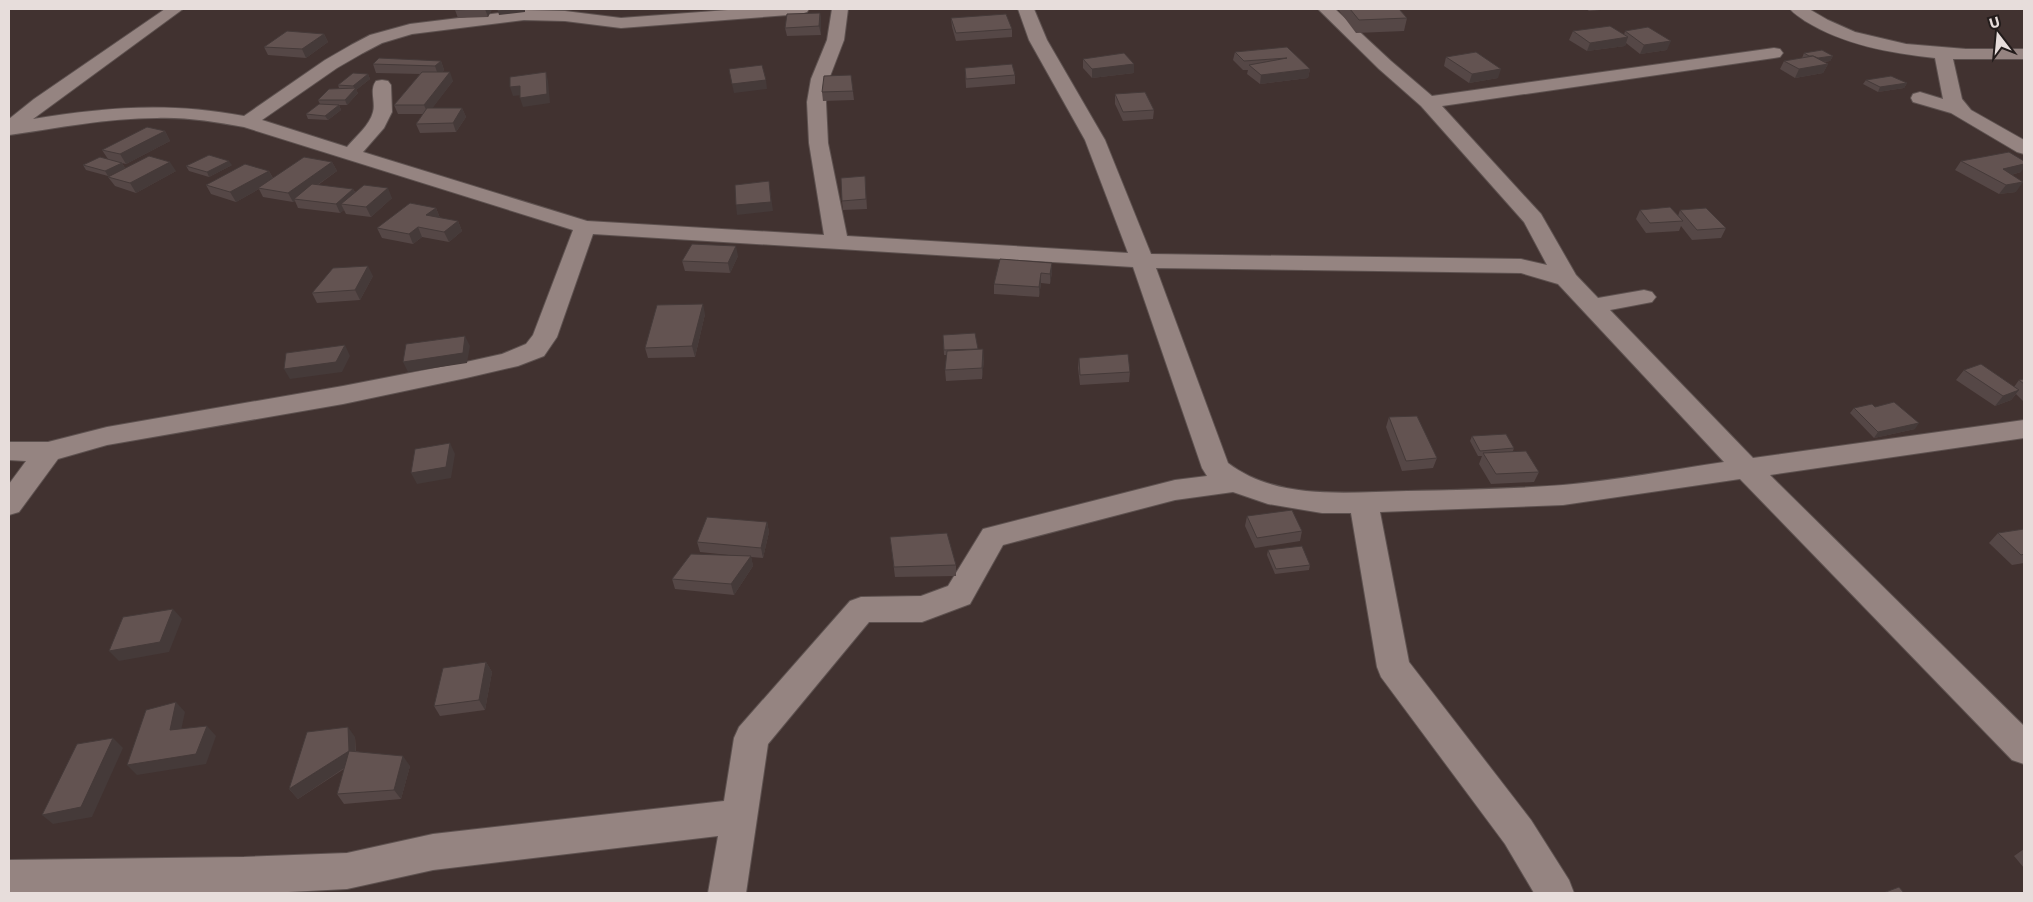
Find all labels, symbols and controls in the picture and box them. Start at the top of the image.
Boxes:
north arrow [1973,10,2023,60]
text: U [1987,12,2002,32]

